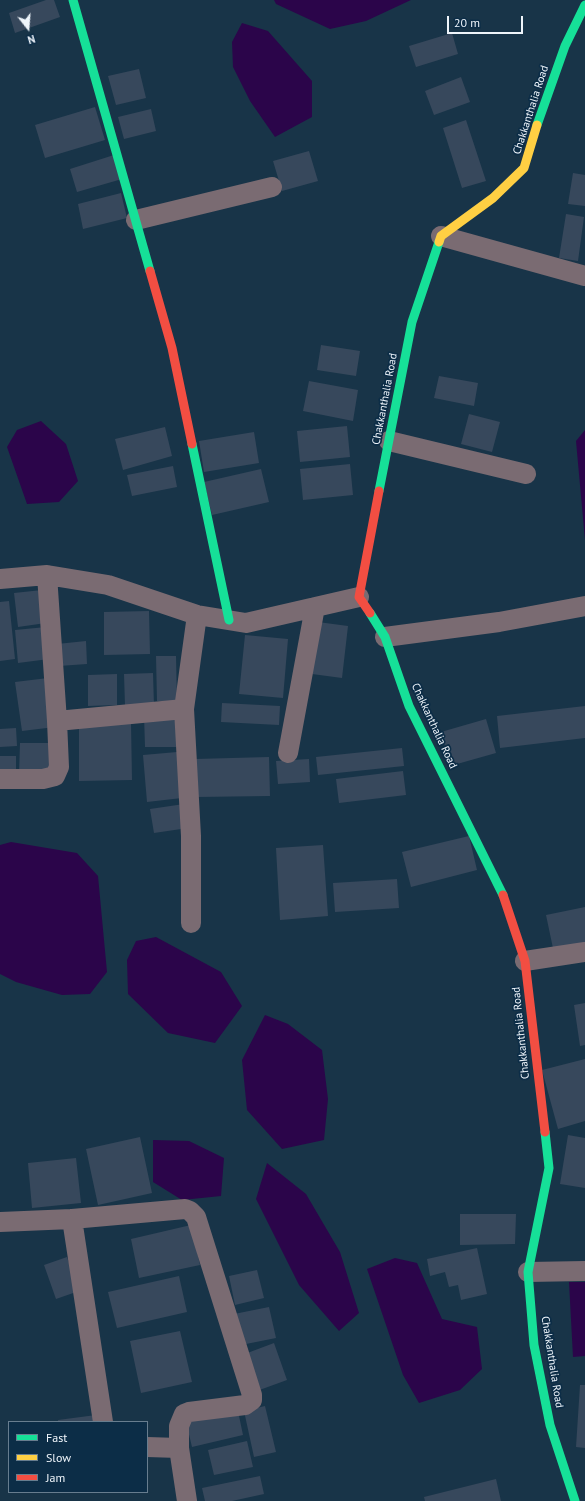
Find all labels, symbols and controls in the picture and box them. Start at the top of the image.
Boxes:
north arrow [8,8,48,48]
scale bar [449,8,525,34]
text: 20 m [454,15,480,30]
text: N [26,32,37,47]
street label: Chakkanthalia Road [510,64,552,156]
street label: Chakkanthalia Road [370,352,400,446]
street label: Chakkanthalia Road [408,681,460,771]
street label: Chakkanthalia Road [510,986,532,1080]
street label: Chakkanthalia Road [538,1315,566,1409]
legend [8,1421,148,1493]
text: Fast [46,1430,67,1445]
text: Slow [46,1450,71,1465]
text: Jam [46,1470,65,1485]

